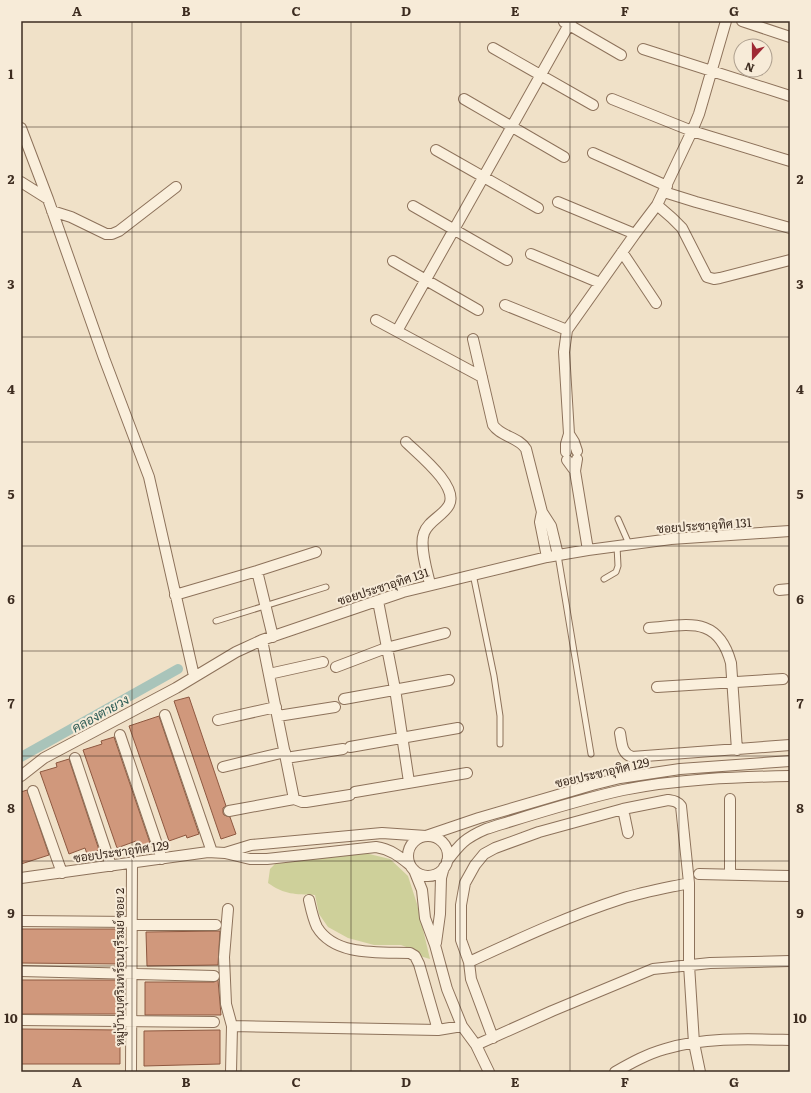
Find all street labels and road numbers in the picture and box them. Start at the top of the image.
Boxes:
street label: ซอยประชาอุทิศ 131 [656,513,752,538]
street label: ซอยประชาอุทิศ 131 [335,563,432,610]
street label: ซอยประชาอุทิศ 129 [553,752,651,793]
street label: ซอยประชาอุทิศ 129 [72,835,170,868]
street label: หมู่บ้านบุศรินทร์ธนบุรีรมย์ ซอย 2 [110,888,129,1046]

